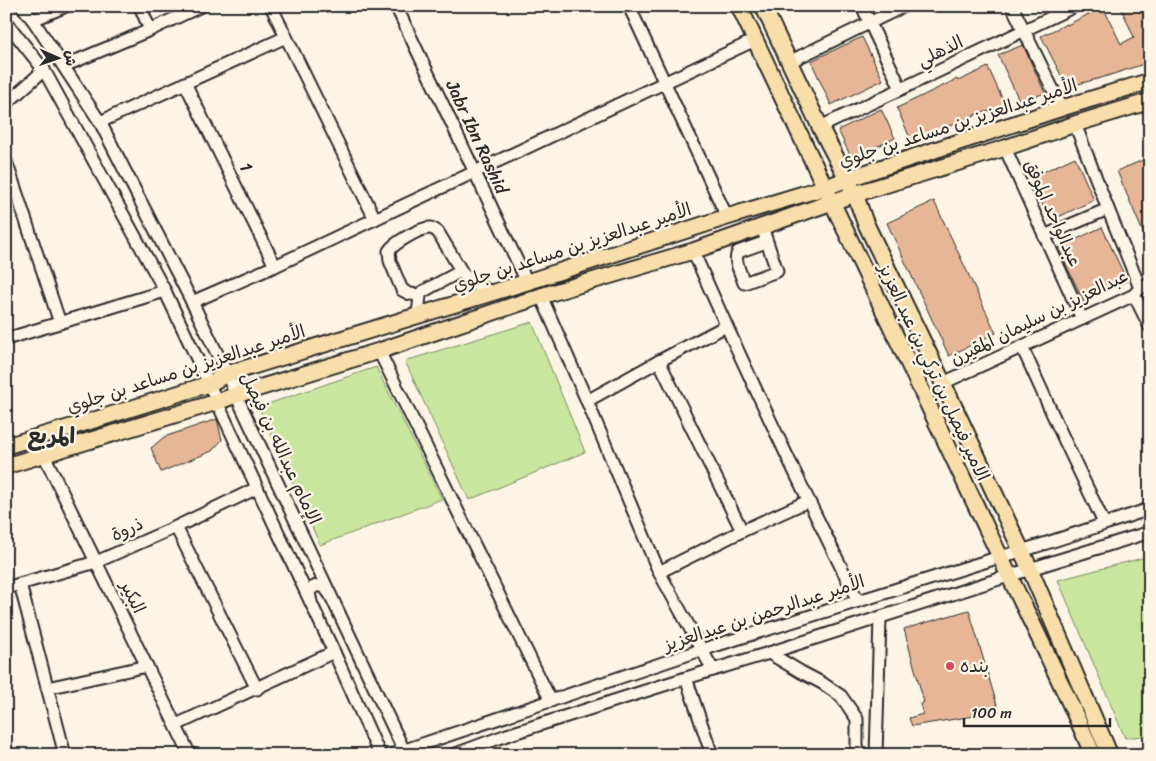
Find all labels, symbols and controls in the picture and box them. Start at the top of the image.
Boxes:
street label: الذهلي [911,26,969,76]
north arrow [32,32,82,82]
text: ش [58,50,83,67]
street label: الأمير عبدالعزيز بن مساعد بن جلوي [834,69,1082,177]
street label: Jabr Ibn Rashid [436,74,518,201]
street label: عبدالواحد الموفق [1015,154,1091,272]
street label: 1 [230,157,262,178]
street label: الأمير عبدالعزيز بن مساعد بن جلوي [448,193,696,301]
street label: الامير فيصل بن تركي بن عبد العزيز [868,256,999,486]
street label: عبدالعزيز بن سليمان المقيرن [944,260,1134,374]
street label: الأمير عبدالعزيز بن مساعد بن جلوي [62,315,310,423]
street label: الإمام عبدالله بن فيصل [231,366,331,530]
district label: المربع [27,416,75,455]
street label: ذروة [105,508,149,550]
street label: الأمير عبدالرحمن بن عبدالعزيز [657,565,869,661]
street label: البكير [110,573,155,619]
place label: بنده [960,650,989,682]
marker: بنده [944,660,956,672]
scale bar [964,696,1110,728]
text: 100 m [971,700,1012,726]

